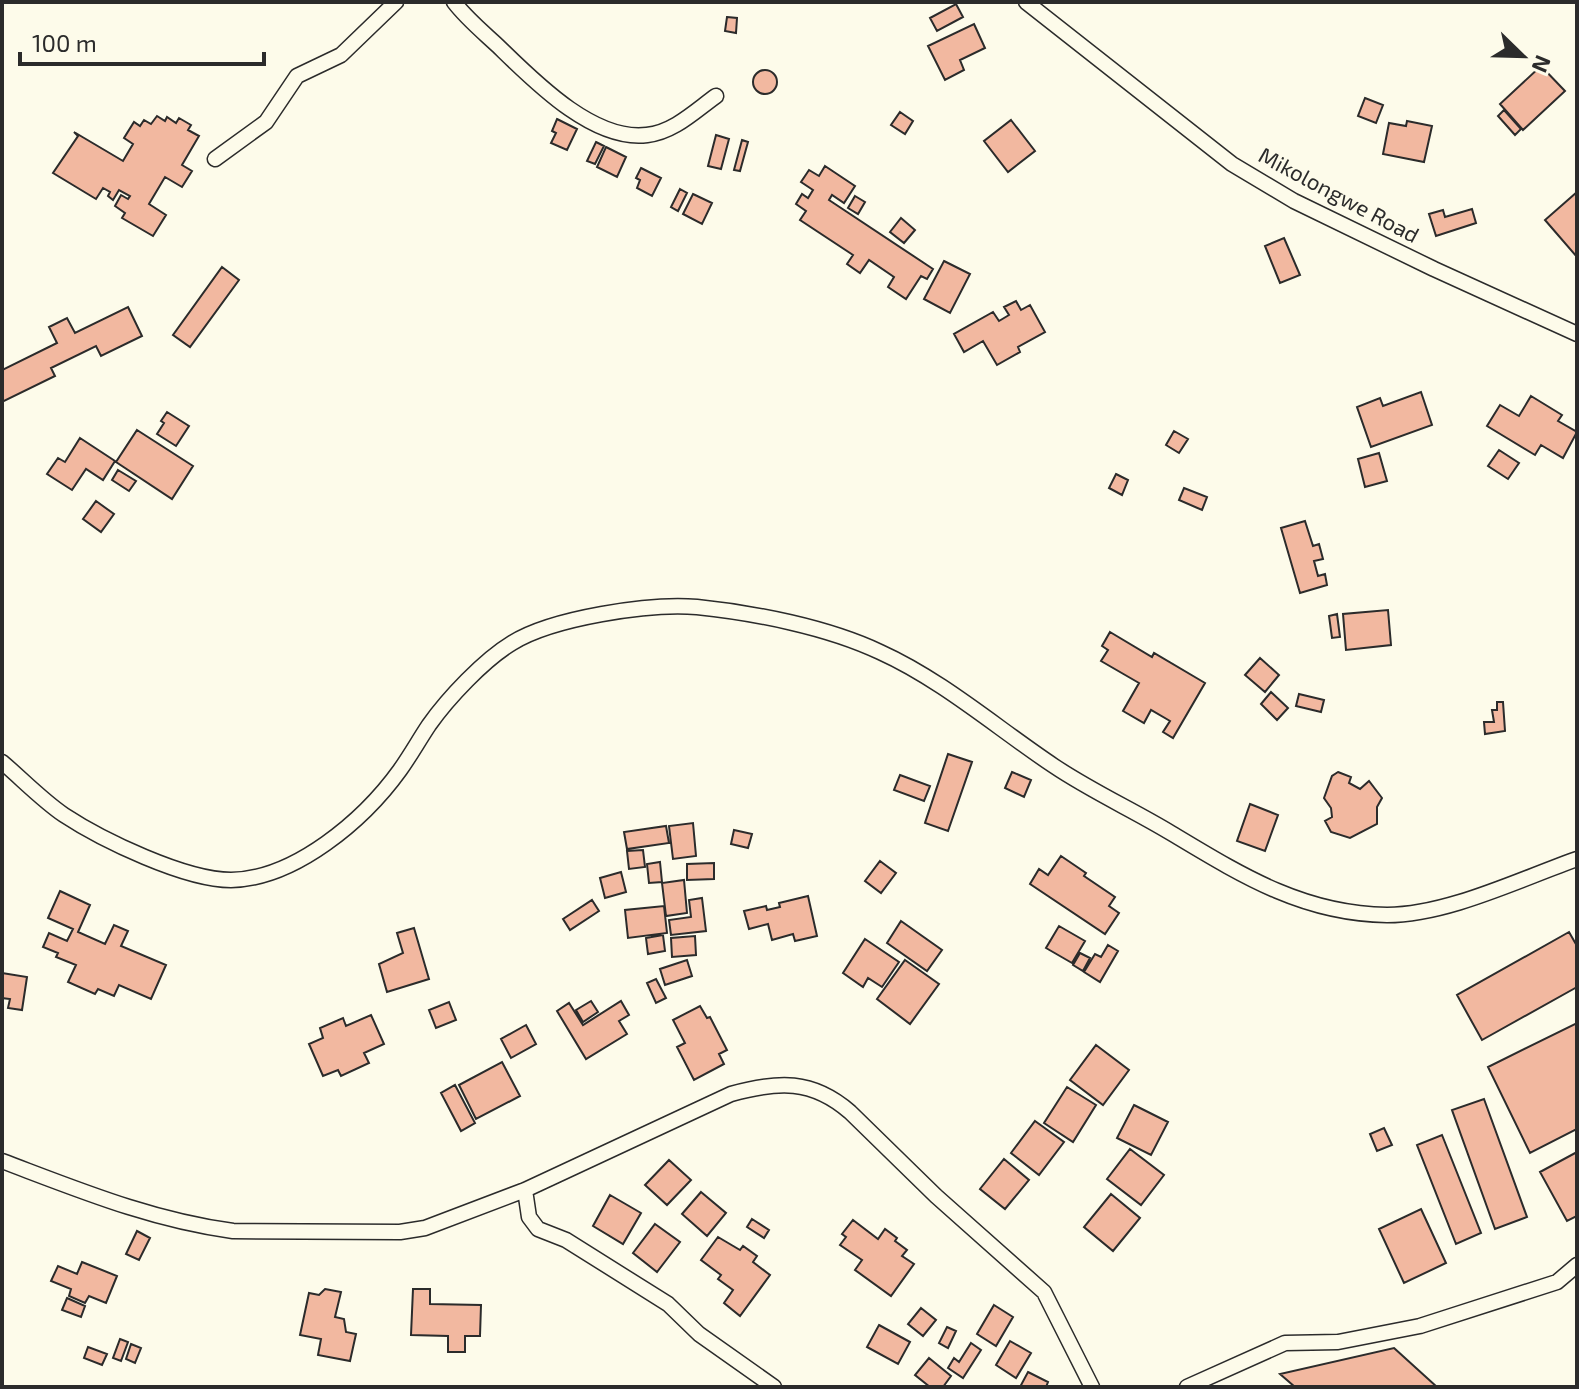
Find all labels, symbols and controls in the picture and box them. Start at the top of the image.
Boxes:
scale bar [20,16,264,66]
north arrow [1483,16,1563,96]
text: 100 m [32,28,97,57]
text: N [1527,52,1557,77]
street label: Mikolongwe Road [1255,141,1424,247]

